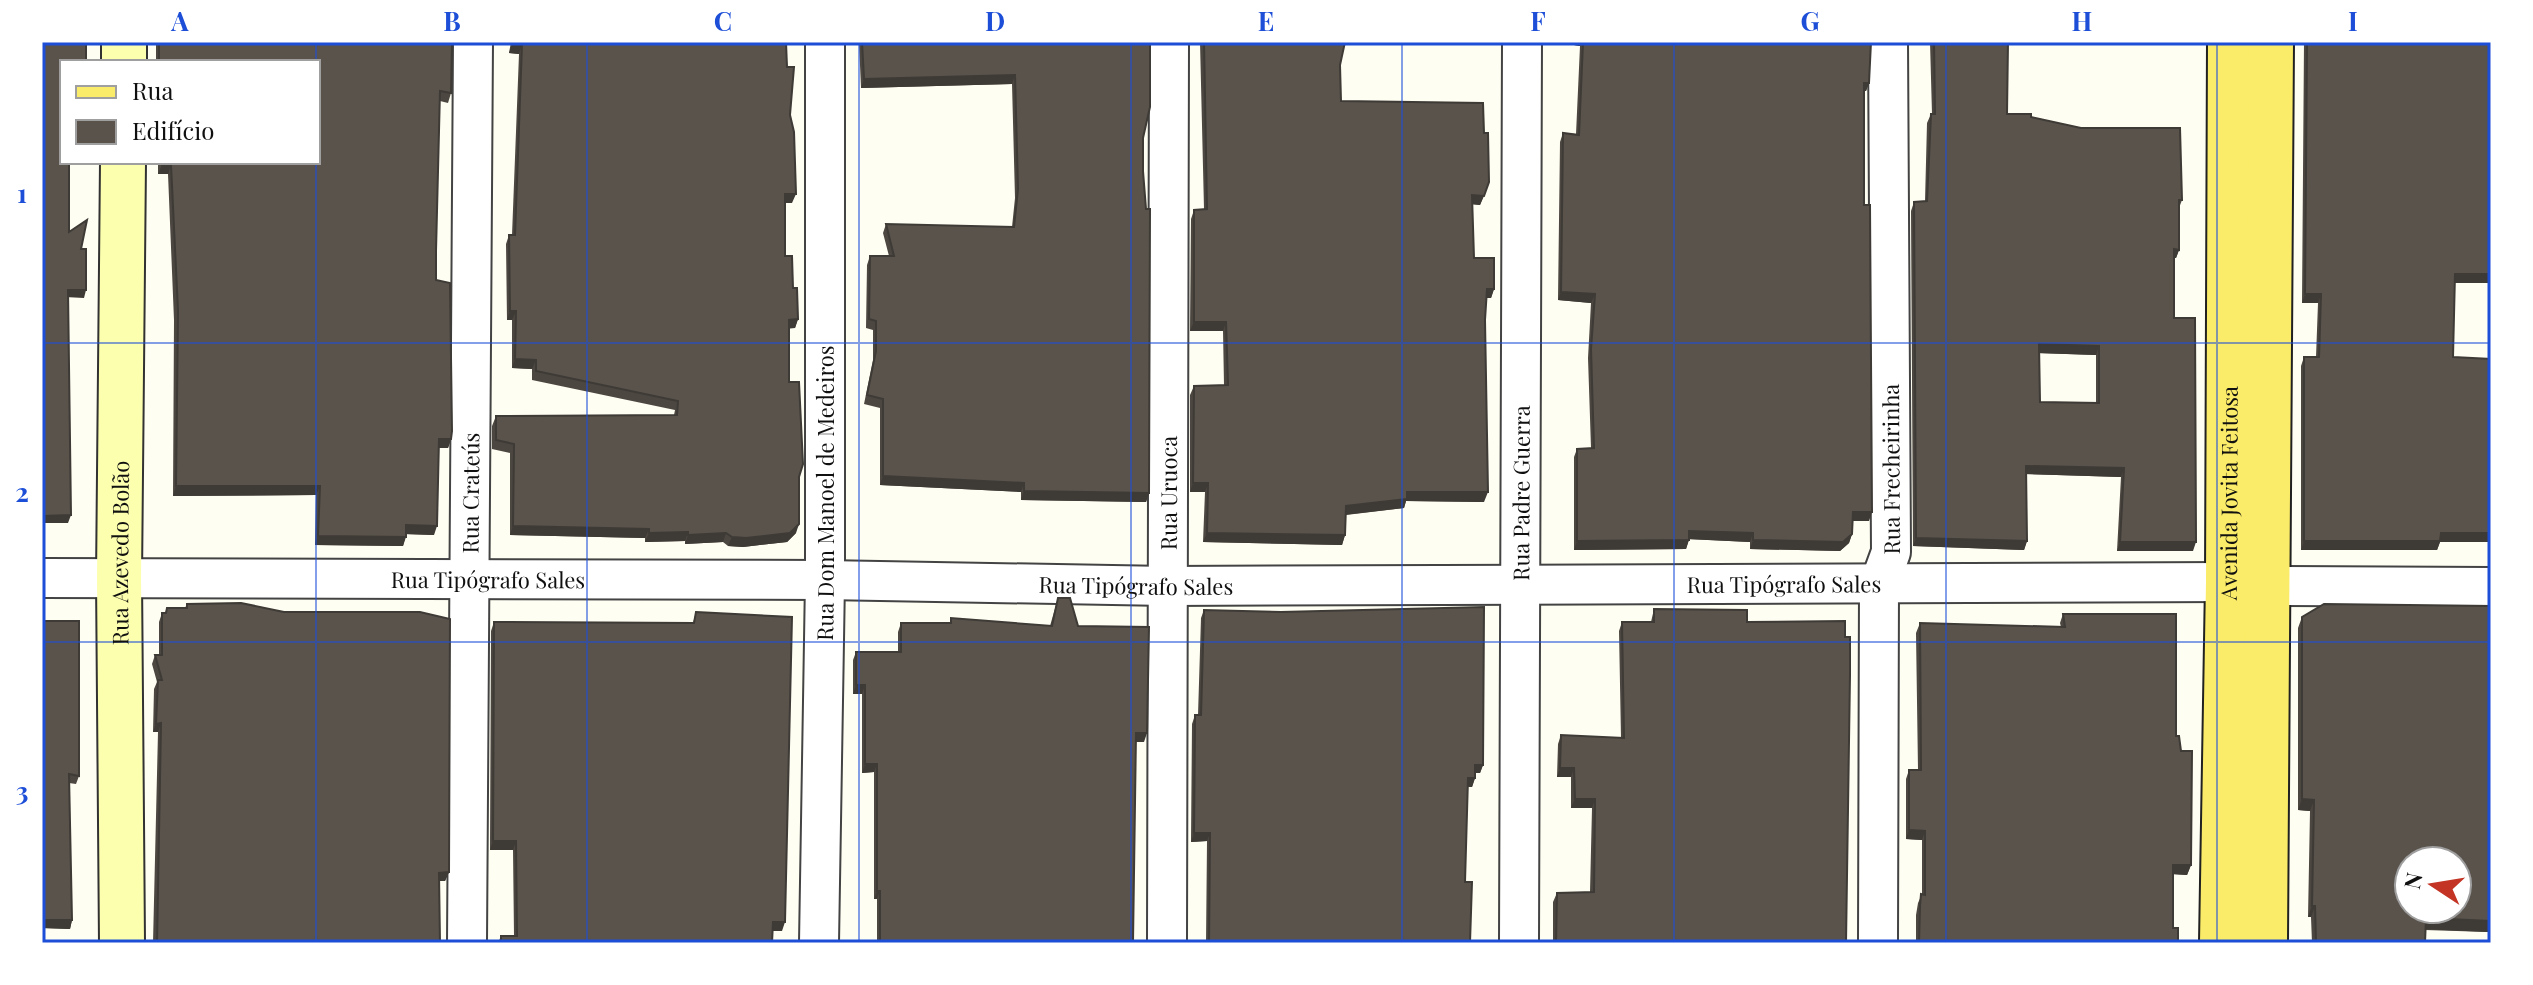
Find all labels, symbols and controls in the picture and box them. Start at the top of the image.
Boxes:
text: A [170,3,189,38]
text: B [443,3,461,38]
text: C [714,3,732,38]
text: D [985,3,1005,38]
text: E [1258,3,1274,38]
text: F [1530,3,1546,38]
text: G [1800,3,1820,38]
text: H [2072,3,2092,38]
text: I [2348,3,2358,38]
legend [60,60,320,164]
text: Rua [132,74,173,106]
text: Edifício [132,114,214,146]
text: 1 [17,175,27,210]
street label: Rua Dom Manoel de Medeiros [809,345,840,641]
street label: Rua Frecheirinha [1875,384,1906,555]
street label: Avenida Jovita Feitosa [2213,386,2244,601]
street label: Rua Padre Guerra [1505,405,1536,581]
street label: Rua Crateús [455,433,485,553]
street label: Rua Uruoca [1153,436,1183,550]
street label: Rua Azevedo Bolão [104,460,135,646]
text: 2 [15,474,29,509]
street label: Rua Tipógrafo Sales [391,564,585,594]
street label: Rua Tipógrafo Sales [1687,568,1881,599]
street label: Rua Tipógrafo Sales [1038,569,1233,601]
text: 3 [16,773,28,808]
north arrow [2393,845,2473,925]
text: N [2396,870,2429,892]

